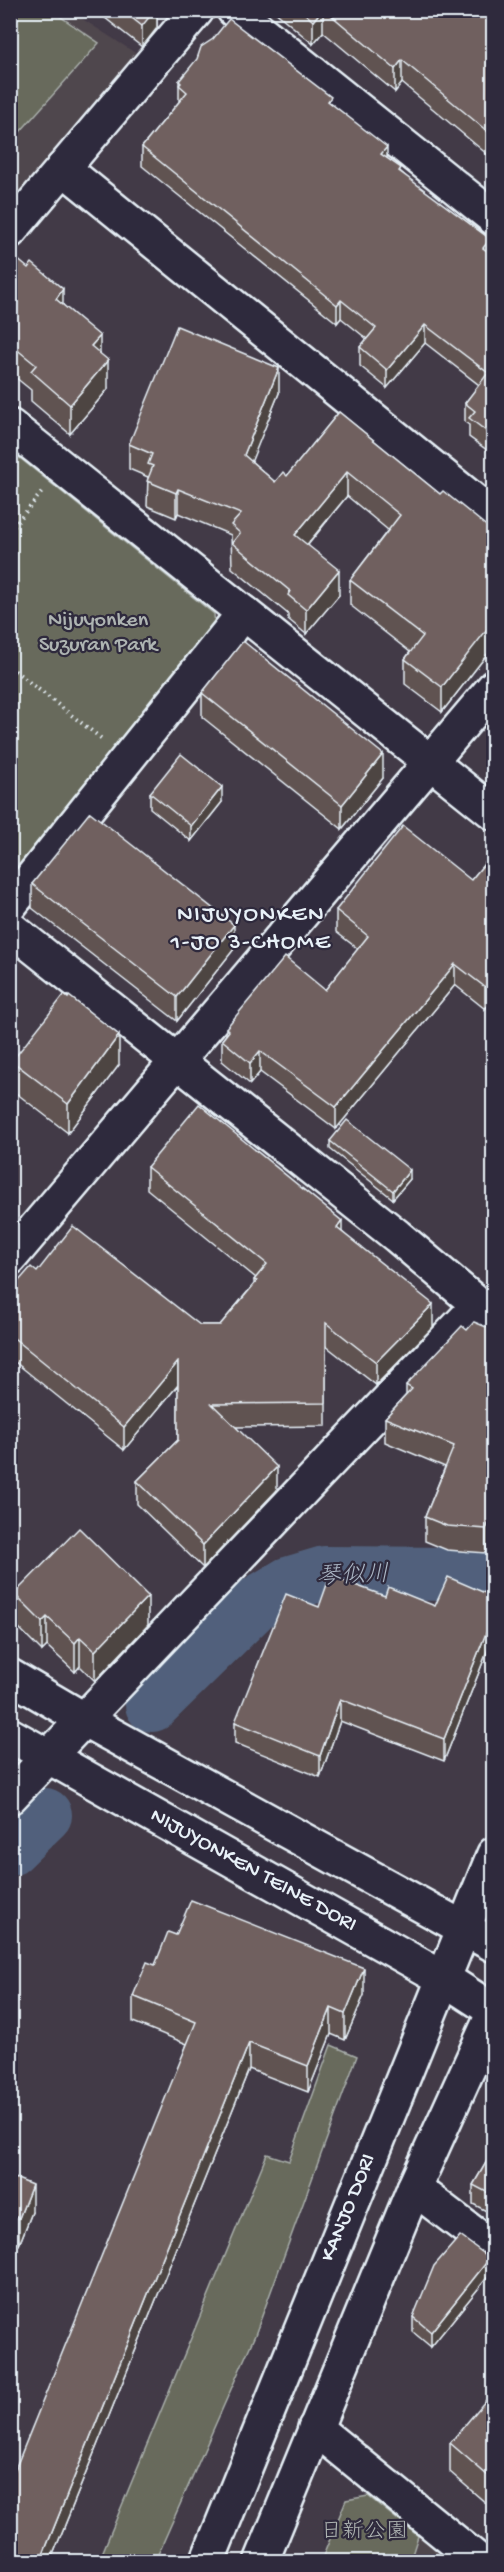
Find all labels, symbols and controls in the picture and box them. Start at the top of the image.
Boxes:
park label: Nijuyonken Suzuran Park [39,608,159,659]
district label: NIJUYONKEN 1-JO 3-CHOME [170,901,331,958]
water label: 琴似川 [317,1561,389,1593]
street label: NIJUYONKEN TEINE DORI [145,1803,361,1939]
street label: KANJO DORI [316,2150,382,2266]
park label: 日新公園 [320,2519,408,2546]

